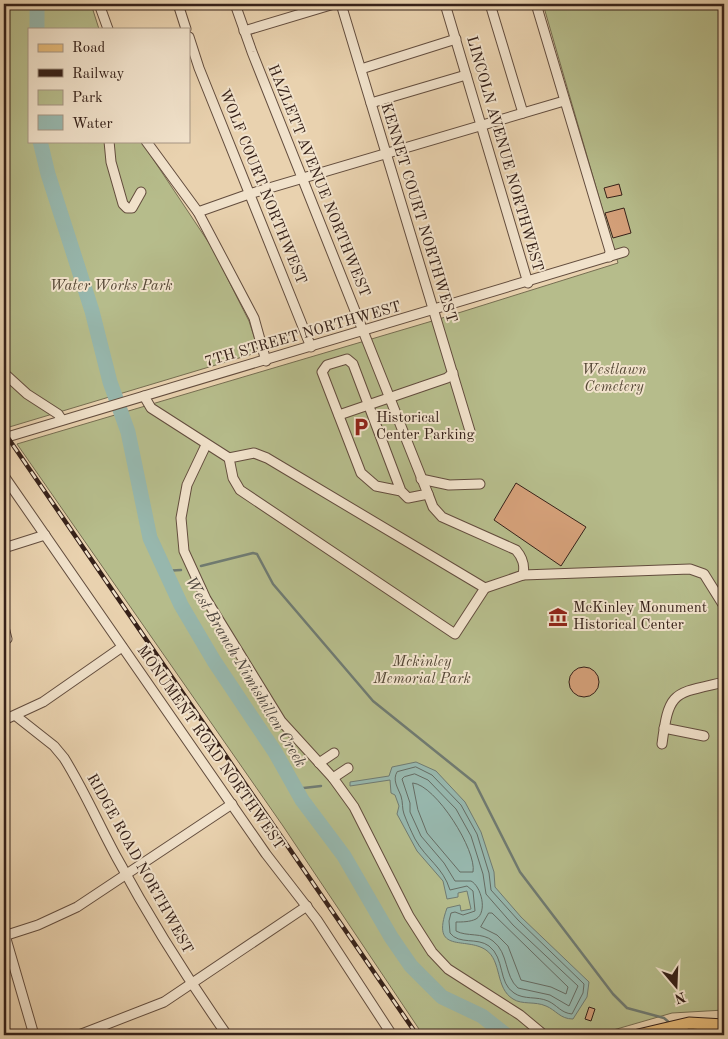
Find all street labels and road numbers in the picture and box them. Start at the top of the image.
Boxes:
street label: LINCOLN AVENUE NORTHWEST [463,35,545,273]
street label: HAZLETT AVENUE NORTHWEST [264,63,372,299]
street label: WOLF COURT NORTHWEST [216,87,308,287]
street label: KENNET COURT NORTHWEST [377,101,459,325]
street label: 7TH STREET NORTHWEST [203,300,403,370]
street label: MONUMENT ROAD NORTHWEST [134,643,286,853]
street label: RIDGE ROAD NORTHWEST [83,772,195,956]

